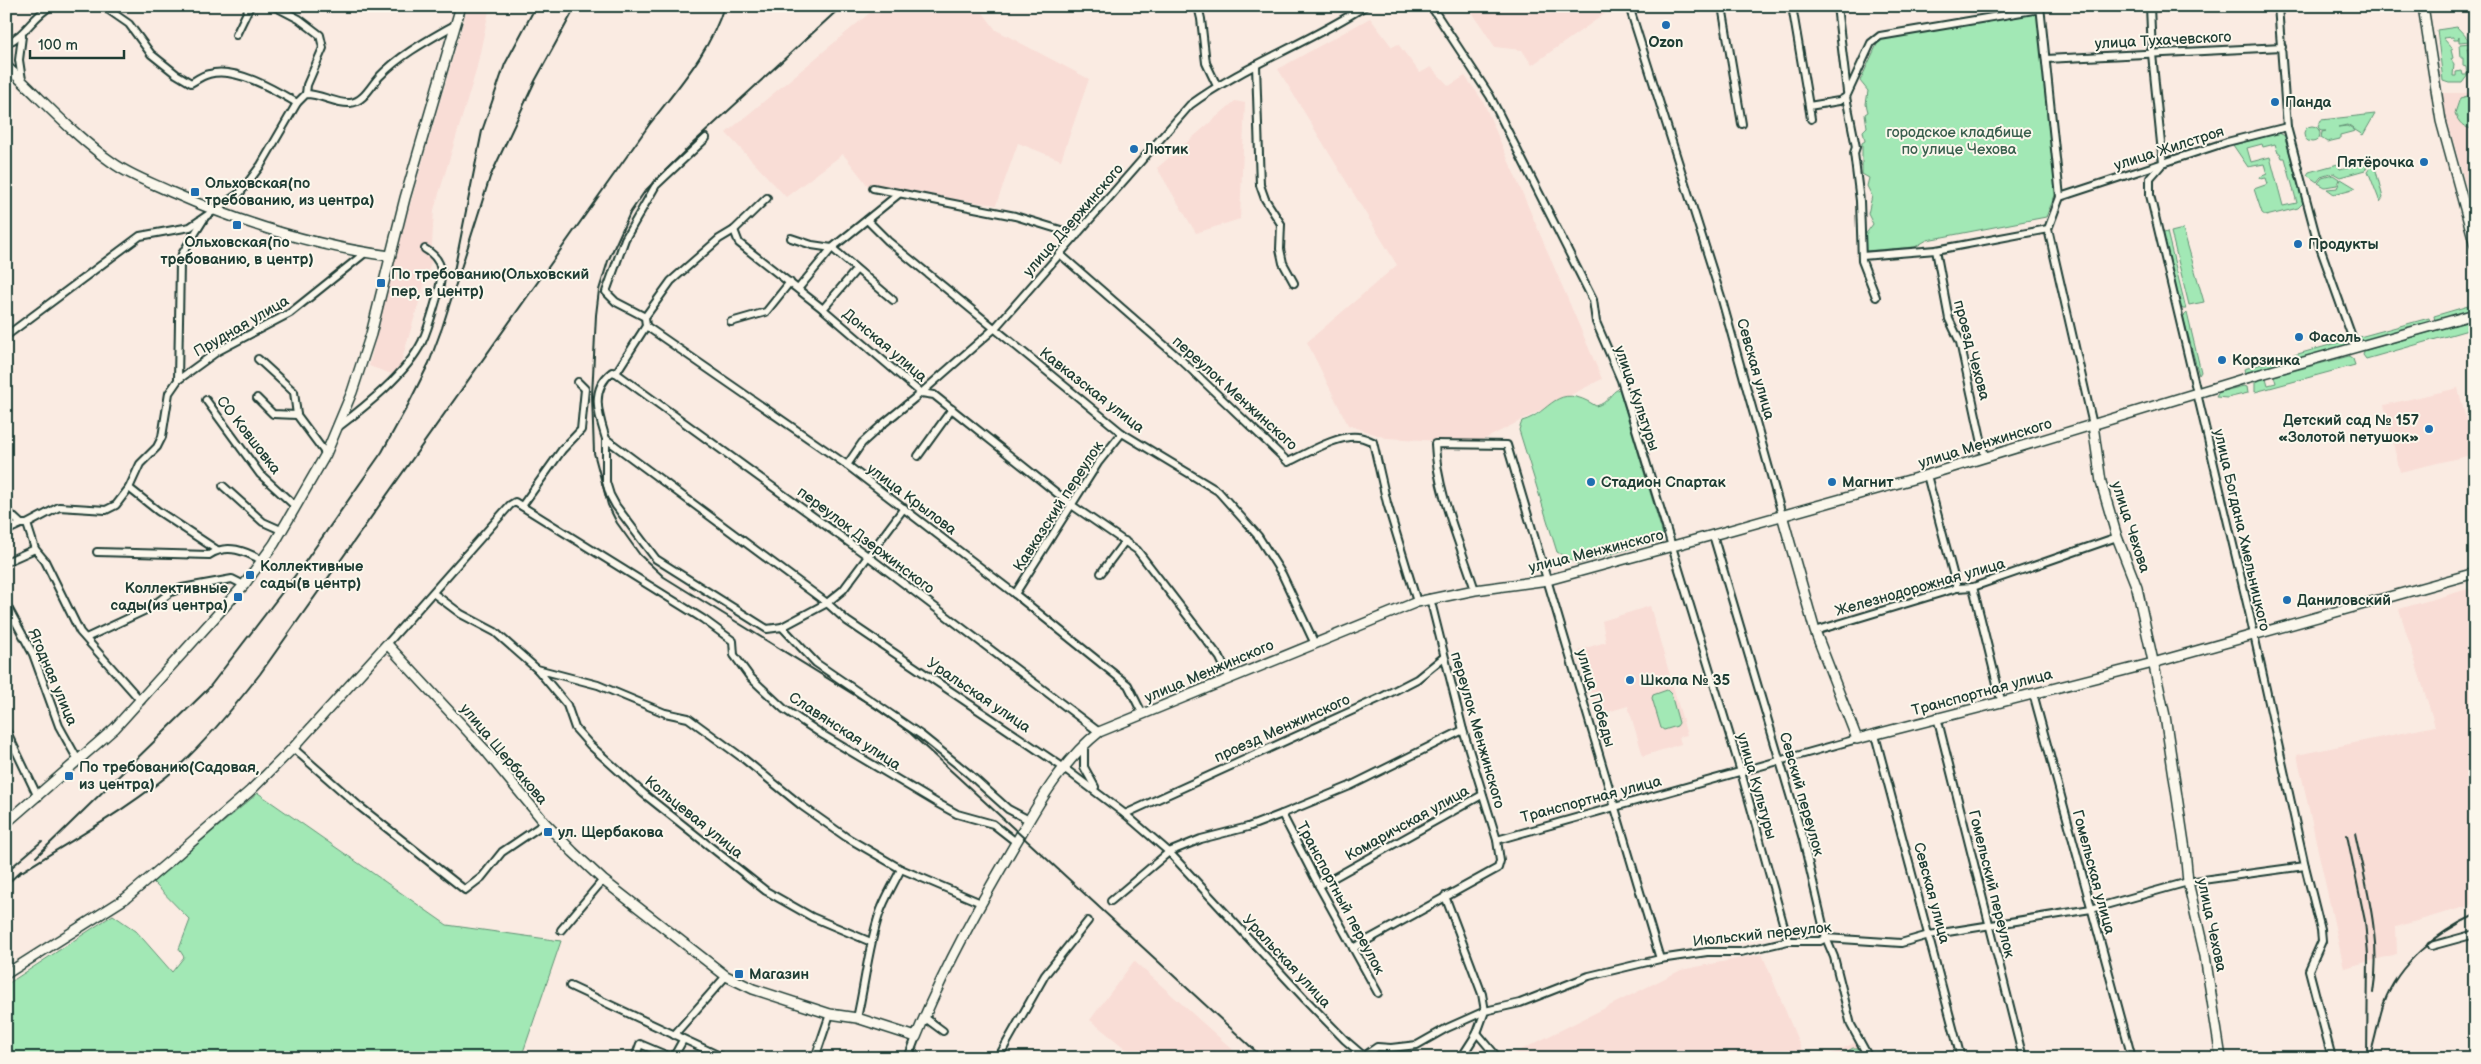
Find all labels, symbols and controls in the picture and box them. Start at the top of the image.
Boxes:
marker: Ozon [1660,19,1672,31]
street label: улица Тухачевского [2094,27,2232,54]
scale bar [30,28,124,60]
place label: Ozon [1649,33,1683,52]
text: 100 m [38,36,78,55]
place label: Панда [2285,93,2331,112]
marker: Панда [2269,96,2281,108]
street label: улица Жилстроя [2112,122,2227,175]
park label: городское кладбище по улице Чехова [1886,123,2032,159]
place label: Лютик [1143,140,1189,159]
marker: Лютик [1128,143,1140,155]
place label: Пятёрочка [2337,153,2414,172]
marker: Пятёрочка [2418,156,2430,168]
street label: улица Дзержинского [1019,160,1128,281]
place label: Ольховская(по требованию, из центра) [205,174,374,210]
marker: Ольховская(по требованию, из центра) [189,186,201,198]
marker: Ольховская(по требованию, в центр) [231,219,243,231]
place label: Ольховская(по требованию, в центр) [160,233,314,269]
place label: Продукты [2308,235,2379,254]
marker: Продукты [2292,238,2304,250]
place label: По требованию(Ольховский пер, в центр) [391,265,589,301]
marker: По требованию(Ольховский пер, в центр) [375,277,387,289]
street label: Прудная улица [190,291,292,361]
street label: проезд Чехова [1949,298,1994,403]
street label: Донская улица [838,304,931,386]
street label: Севская улица [1732,316,1779,422]
place label: Фасоль [2309,328,2361,347]
marker: Фасоль [2293,331,2305,343]
street label: переулок Менжинского [1168,332,1301,455]
street label: Кавказская улица [1035,343,1148,437]
street label: улица Культуры [1610,343,1663,453]
place label: Корзинка [2232,351,2300,370]
marker: Корзинка [2216,354,2228,366]
street label: СО Ковшовка [212,392,285,478]
place label: Детский сад № 157 «Золотой петушок» [2278,411,2419,447]
street label: улица Менжинского [1916,414,2054,473]
marker: Детский сад № 157 «Золотой петушок» [2423,423,2435,435]
street label: улица Богдана Хмельницкого [2209,427,2274,633]
street label: Кавказский переулок [1009,438,1108,575]
street label: улица Крылова [863,459,960,539]
place label: Стадион Спартак [1601,473,1727,492]
place label: Магнит [1842,473,1894,492]
marker: Стадион Спартак [1585,476,1597,488]
marker: Магнит [1826,476,1838,488]
street label: улица Чехова [2107,479,2154,575]
street label: переулок Дзержинского [793,483,938,598]
street label: улица Менжинского [1527,525,1666,577]
street label: Железнодорожная улица [1833,554,2008,621]
place label: Коллективные сады(в центр) [260,557,363,593]
marker: Коллективные сады(в центр) [244,569,256,581]
place label: Коллективные сады(из центра) [111,579,228,615]
marker: Коллективные сады(из центра) [232,591,244,603]
place label: Даниловский [2297,591,2391,610]
marker: Даниловский [2281,594,2293,606]
street label: Ягодная улица [24,626,82,729]
street label: улица Менжинского [1142,636,1277,707]
street label: улица Победы [1572,647,1619,749]
street label: переулок Менжинского [1446,650,1509,811]
street label: Уральская улица [923,654,1034,737]
street label: Транспортная улица [1910,665,2055,720]
place label: Школа № 35 [1640,671,1731,690]
marker: Школа № 35 [1624,674,1636,686]
street label: Славянская улица [785,688,905,775]
street label: проезд Менжинского [1211,690,1353,767]
street label: улица Щербакова [456,700,552,809]
street label: Севский переулок [1775,730,1828,858]
street label: улица Культуры [1732,731,1781,842]
place label: По требованию(Садовая, из центра) [79,758,259,794]
marker: По требованию(Садовая, из центра) [63,770,75,782]
street label: Кольцевая улица [641,772,747,863]
street label: Транспортная улица [1519,772,1664,827]
street label: Комаричская улица [1342,781,1473,865]
street label: Гомельский переулок [1964,808,2019,960]
street label: Гомельская улица [2068,808,2119,937]
street label: Транспортный переулок [1292,818,1389,978]
place label: ул. Щербакова [558,823,664,842]
marker: ул. Щербакова [542,826,554,838]
street label: Севская улица [1909,840,1954,946]
street label: улица Чехова [2192,877,2231,974]
street label: Уральская улица [1238,911,1335,1012]
street label: Июльский переулок [1692,918,1832,951]
place label: Магазин [749,965,809,984]
marker: Магазин [733,968,745,980]

